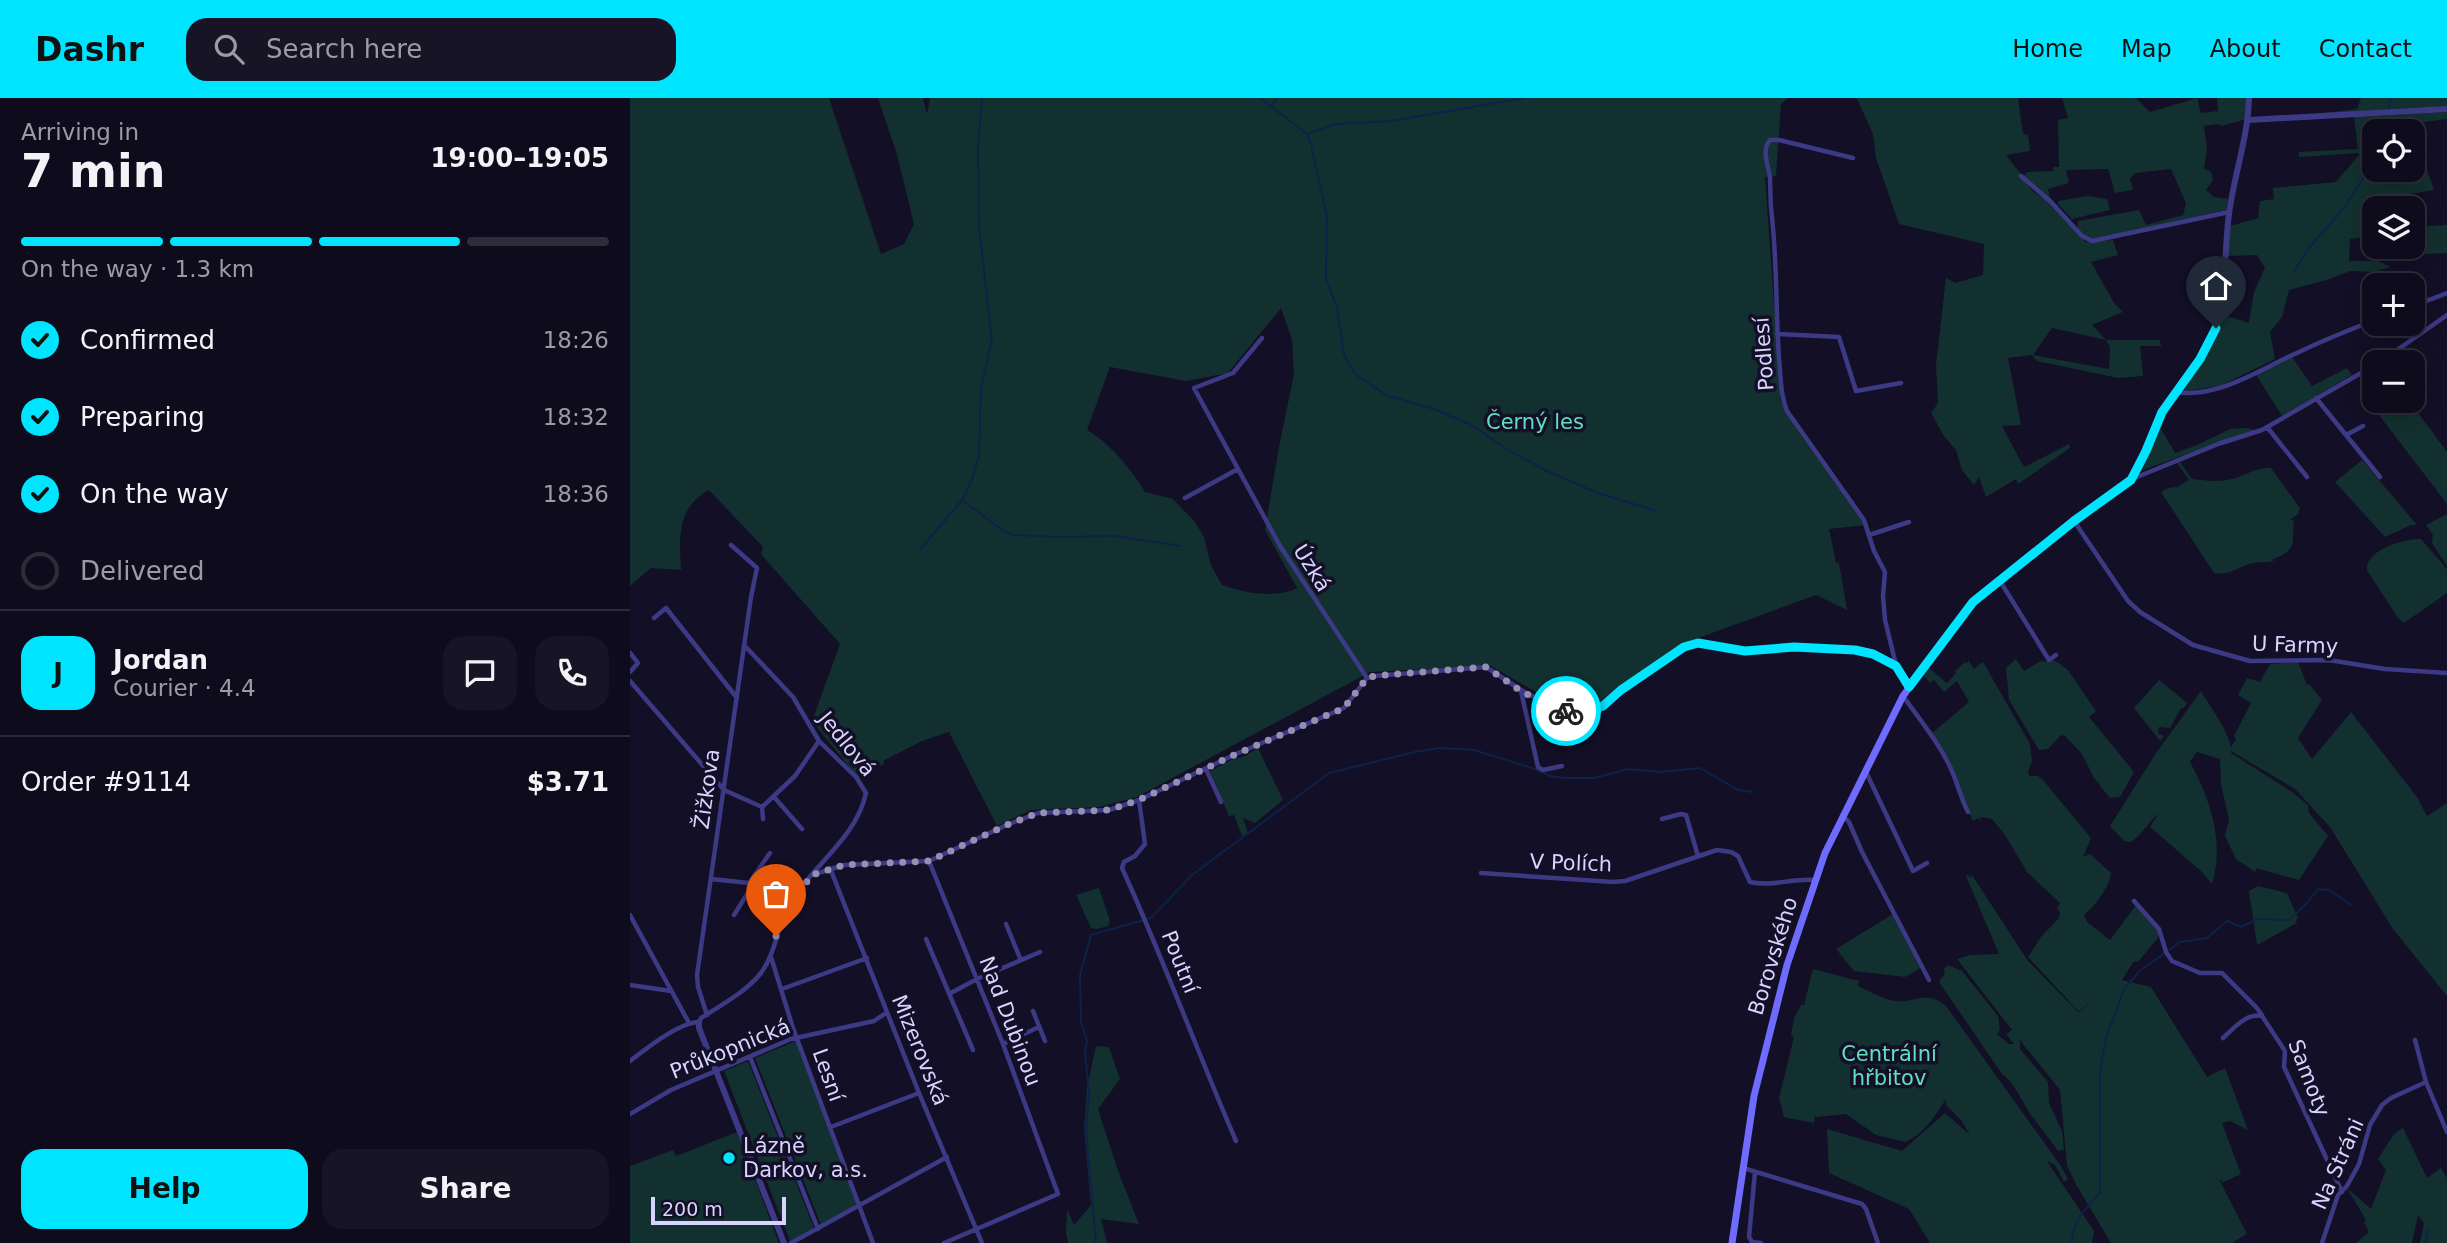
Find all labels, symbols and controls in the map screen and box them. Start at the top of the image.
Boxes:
search box [186,18,676,81]
text: Dashr [35,30,144,69]
icon: search [210,30,248,68]
text: Search here [266,34,422,64]
text: Home [2012,35,2083,63]
text: Map [2121,35,2172,63]
text: About [2210,35,2281,63]
text: Contact [2319,35,2412,63]
text: Arriving in [21,119,139,145]
map controls [2362,119,2425,413]
button: locate [2362,119,2425,182]
text: 19:00–19:05 [430,143,609,173]
text: 7 min [21,144,165,198]
button: layers [2362,196,2425,259]
text: On the way · 1.3 km [21,256,254,282]
pin [2186,256,2246,328]
icon: home [2197,267,2235,305]
button: + [2362,273,2425,336]
street label: Podlesí [1749,315,1779,392]
icon: check [21,321,59,359]
text: Confirmed [80,325,215,355]
text: 18:26 [543,327,609,353]
button: − [2362,350,2425,413]
icon: check [21,398,59,436]
text: Preparing [80,402,205,432]
text: 18:32 [543,404,609,430]
park label: Černý les [1486,409,1584,434]
icon: check [21,475,59,513]
text: On the way [80,479,229,509]
text: 18:36 [543,481,609,507]
street label: Úzká [1288,539,1337,596]
text: Delivered [80,556,204,586]
street label: U Farmy [2251,632,2339,658]
button: chat [443,636,517,710]
button: phone [535,636,609,710]
text: Jordan [113,645,208,675]
text: J [53,658,63,688]
text: Courier · 4.4 [113,675,256,701]
courier [1531,676,1601,746]
icon: bike [1547,692,1585,730]
street label: Jedlová [812,705,880,781]
street label: Žižkova [689,747,725,831]
text: Order #9114 [21,767,191,797]
text: $3.71 [527,767,609,797]
street label: V Polích [1529,850,1613,876]
pin [746,864,806,936]
icon: bag [757,875,795,913]
street label: Borovského [1744,894,1802,1018]
street label: Poutní [1157,927,1204,998]
street label: Nad Dubinou [974,953,1046,1089]
street label: Mizerovská [887,991,953,1109]
street label: Průkopnická [667,1014,793,1084]
street label: Samoty [2283,1036,2335,1120]
park label: Centrální hřbitov [1841,1042,1938,1090]
street label: Lesní [807,1045,849,1106]
street label: Na Stráni [2307,1115,2369,1213]
place label: Lázně Darkov, a.s. [743,1134,868,1182]
button: Help [21,1149,308,1229]
button: Share [322,1149,609,1229]
marker: Lázně Darkov, a.s. [721,1150,737,1166]
scale bar [651,1194,786,1226]
text: 200 m [662,1198,723,1220]

